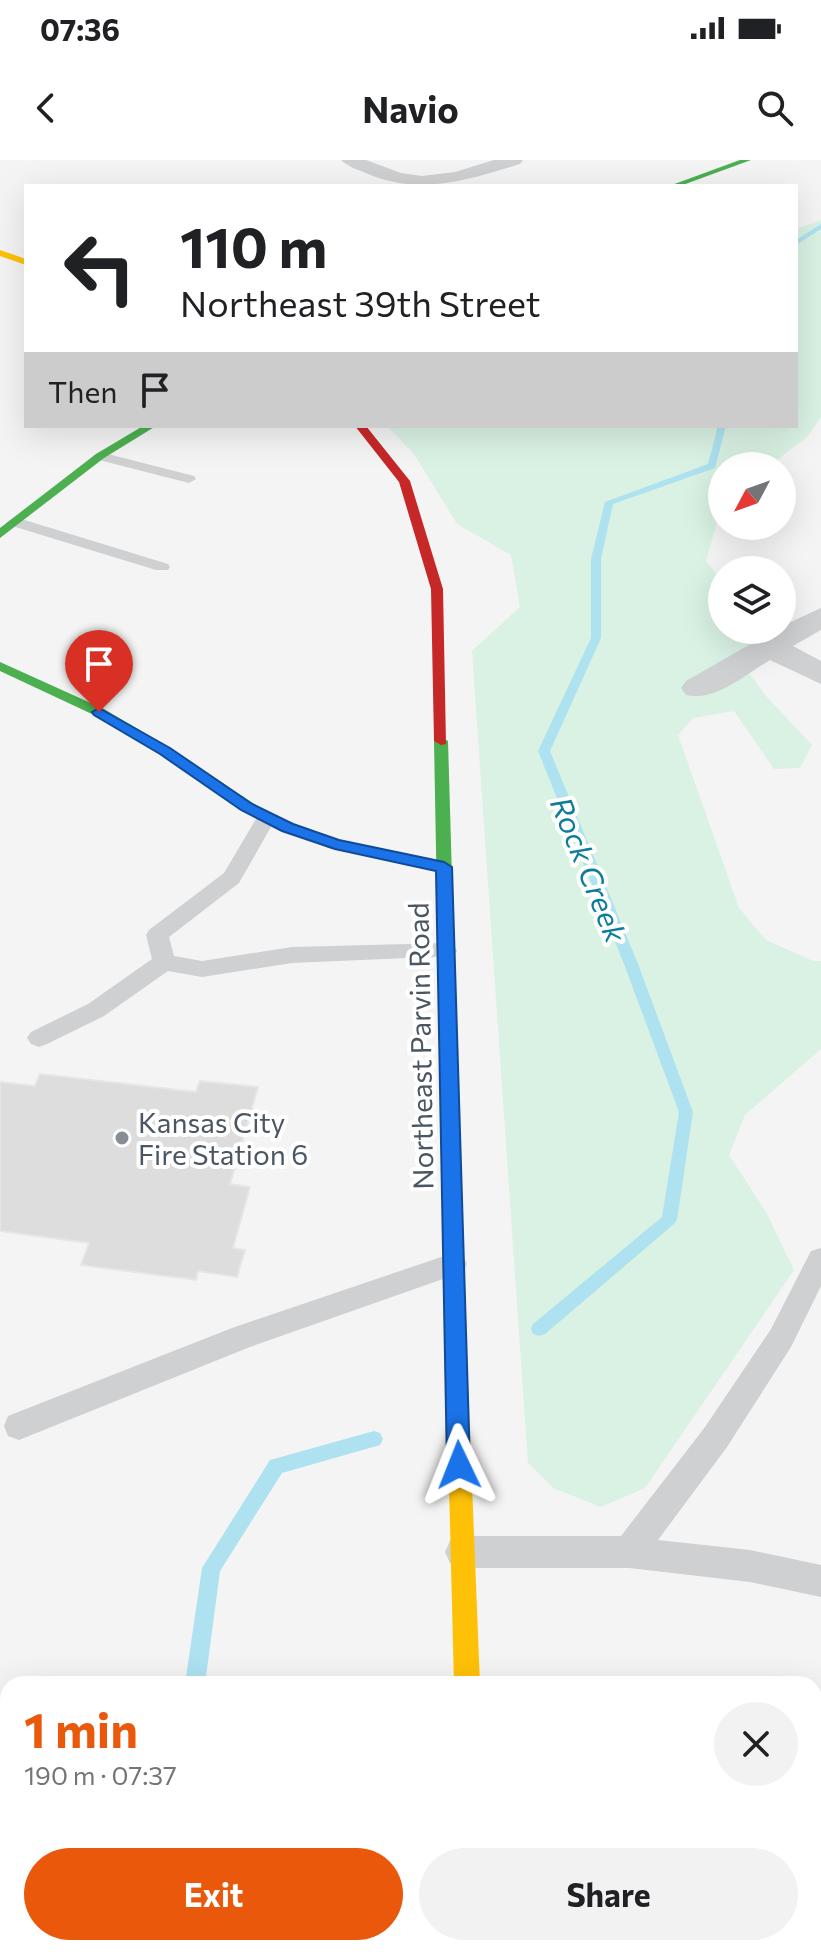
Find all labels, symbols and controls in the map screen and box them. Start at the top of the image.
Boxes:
text: 07:36 [40,10,120,47]
icon: back [24,86,68,130]
text: Navio [362,86,459,130]
icon: search [753,86,797,130]
text: 110 m [180,211,327,280]
icon: left [48,216,152,320]
text: Northeast 39th Street [180,280,541,324]
icon: arrive [133,368,177,412]
text: Then [48,372,117,409]
north arrow [708,452,796,540]
map controls [708,452,796,644]
button: layers [708,556,796,644]
pin [65,630,133,712]
icon: arrive [77,642,121,686]
water label: Rock Creek [544,791,636,948]
street label: Northeast Parvin Road [400,902,440,1190]
place label: Kansas City Fire Station 6 [138,1105,308,1171]
marker: Kansas City Fire Station 6 [113,1129,131,1147]
position arrow [417,1423,501,1507]
text: 1 min [24,1699,138,1758]
button: close [714,1702,798,1786]
text: 190 m · 07:37 [24,1759,177,1790]
button: Exit [24,1848,403,1940]
button: Share [419,1848,798,1940]

